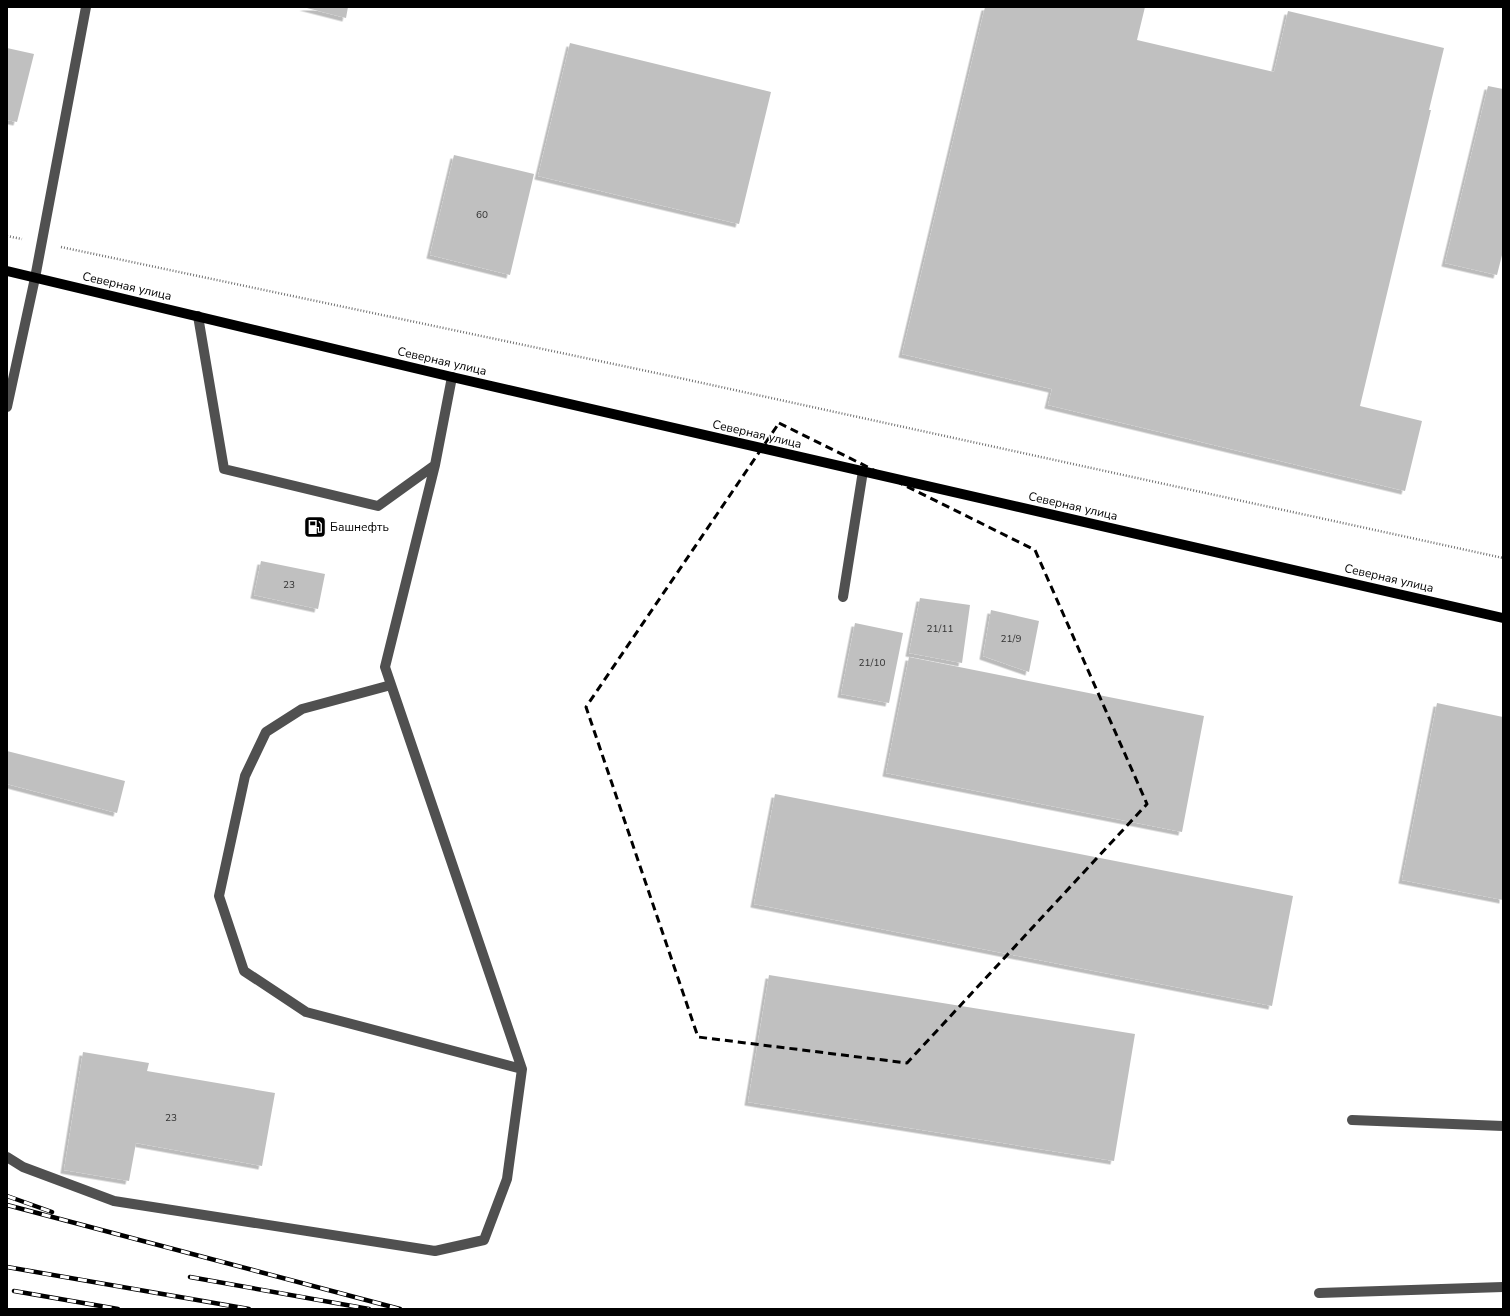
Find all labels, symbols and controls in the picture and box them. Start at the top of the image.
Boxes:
house number: 60 [476,208,488,222]
street label: Северная улица [81,268,173,304]
street label: Северная улица [396,343,488,379]
street label: Северная улица [711,416,803,452]
street label: Северная улица [1027,488,1119,524]
fuel station icon: Башнефть [302,514,328,540]
place label: Башнефть [330,519,389,535]
street label: Северная улица [1343,560,1435,596]
house number: 23 [283,578,295,592]
house number: 21/11 [927,622,953,636]
house number: 21/9 [1001,632,1021,646]
house number: 21/10 [859,656,885,670]
house number: 23 [165,1111,177,1125]

